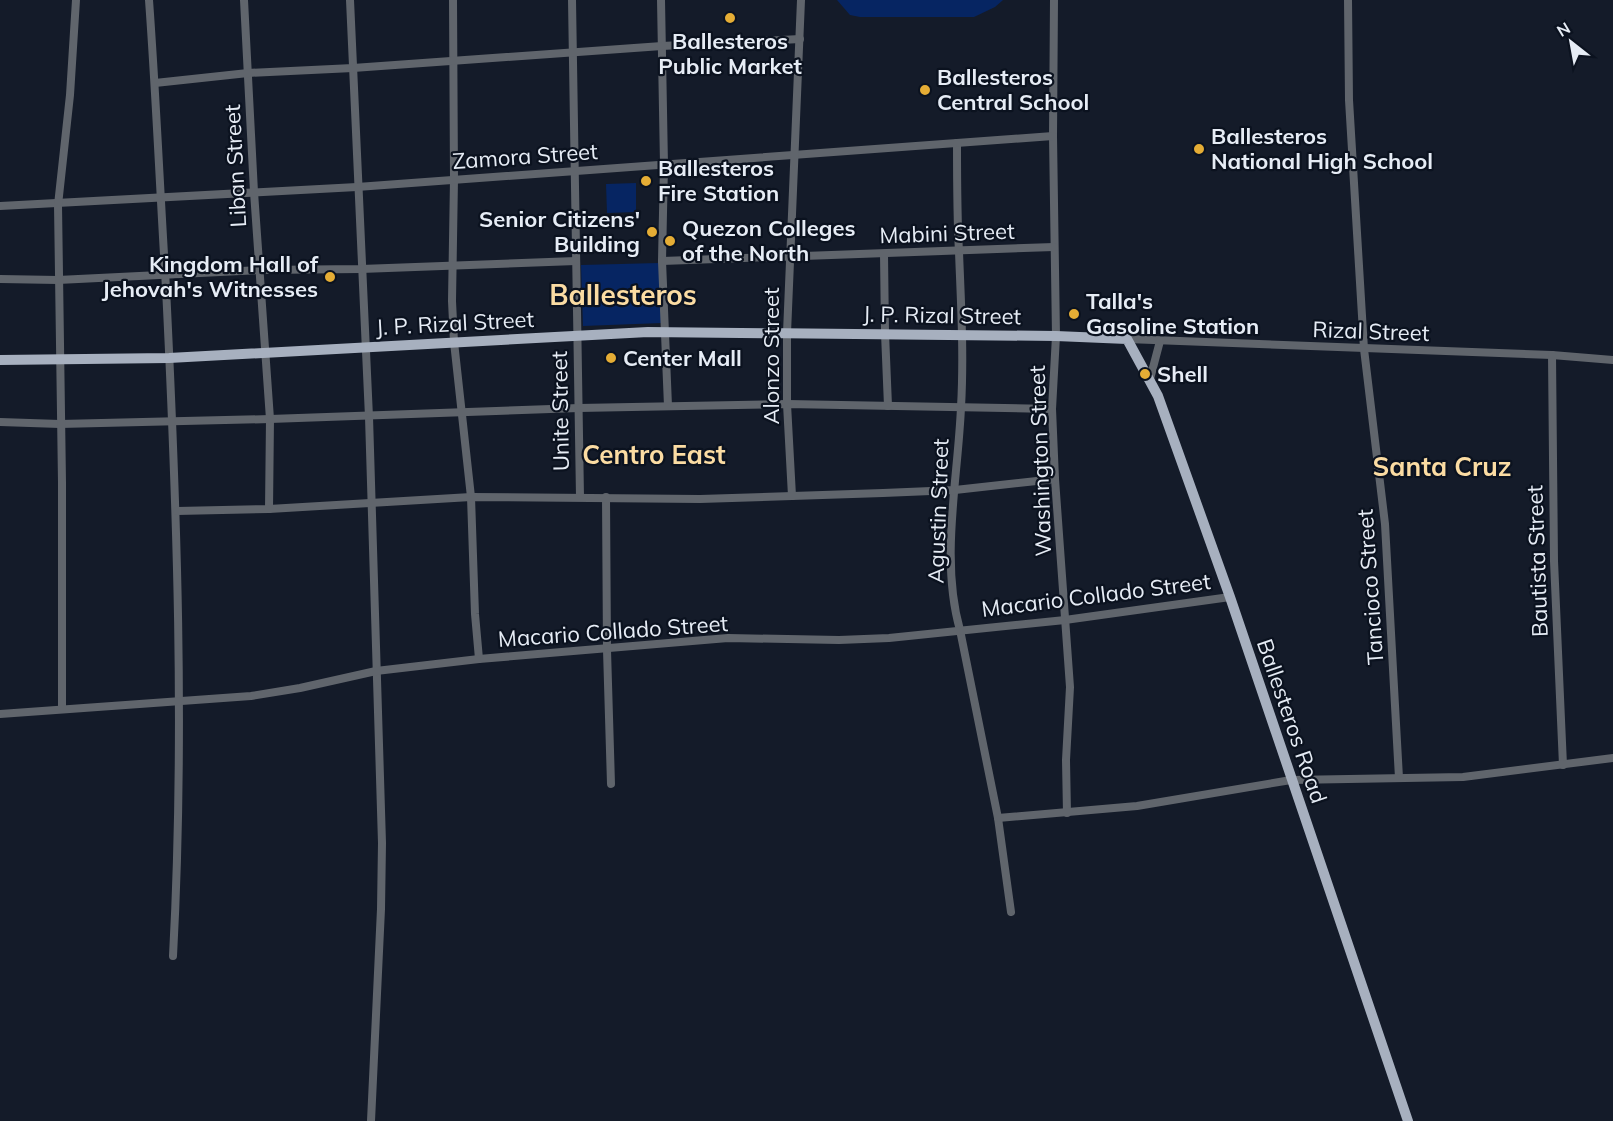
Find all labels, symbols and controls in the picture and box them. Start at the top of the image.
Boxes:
marker: Ballesteros Public Market [723,11,737,25]
north arrow [1541,12,1601,72]
text: N [1553,17,1574,41]
place label: Ballesteros Public Market [658,27,802,80]
place label: Ballesteros Central School [937,63,1089,116]
marker: Ballesteros Central School [918,83,932,97]
street label: Liban Street [218,104,252,228]
place label: Ballesteros National High School [1211,122,1433,175]
street label: Zamora Street [451,137,599,175]
marker: Ballesteros National High School [1192,142,1206,156]
place label: Ballesteros Fire Station [658,154,779,207]
marker: Ballesteros Fire Station [639,174,653,188]
place label: Senior Citizens' Building [479,205,640,258]
place label: Quezon Colleges of the North [682,214,856,267]
street label: Mabini Street [879,217,1015,249]
marker: Senior Citizens' Building [645,225,659,239]
marker: Quezon Colleges of the North [663,234,677,248]
place label: Kingdom Hall of Jehovah's Witnesses [102,250,319,303]
marker: Kingdom Hall of Jehovah's Witnesses [323,270,337,284]
district label: Ballesteros [549,277,697,312]
street label: Alonzo Street [757,287,785,425]
place label: Talla's Gasoline Station [1086,287,1259,340]
street label: J. P. Rizal Street [863,300,1022,330]
street label: J. P. Rizal Street [375,305,535,341]
marker: Talla's Gasoline Station [1067,307,1081,321]
street label: Rizal Street [1312,315,1430,347]
place label: Center Mall [623,344,742,372]
street label: Unite Street [545,350,575,471]
marker: Center Mall [604,351,618,365]
place label: Shell [1157,360,1208,388]
street label: Washington Street [1023,365,1057,557]
marker: Shell [1138,367,1152,381]
district label: Centro East [582,438,726,471]
street label: Agustin Street [921,438,955,584]
district label: Santa Cruz [1373,450,1511,483]
street label: Bautista Street [1520,484,1554,637]
street label: Tancioco Street [1351,508,1389,666]
street label: Macario Collado Street [980,567,1212,623]
street label: Macario Collado Street [497,609,729,653]
street label: Ballesteros Road [1251,635,1333,807]

